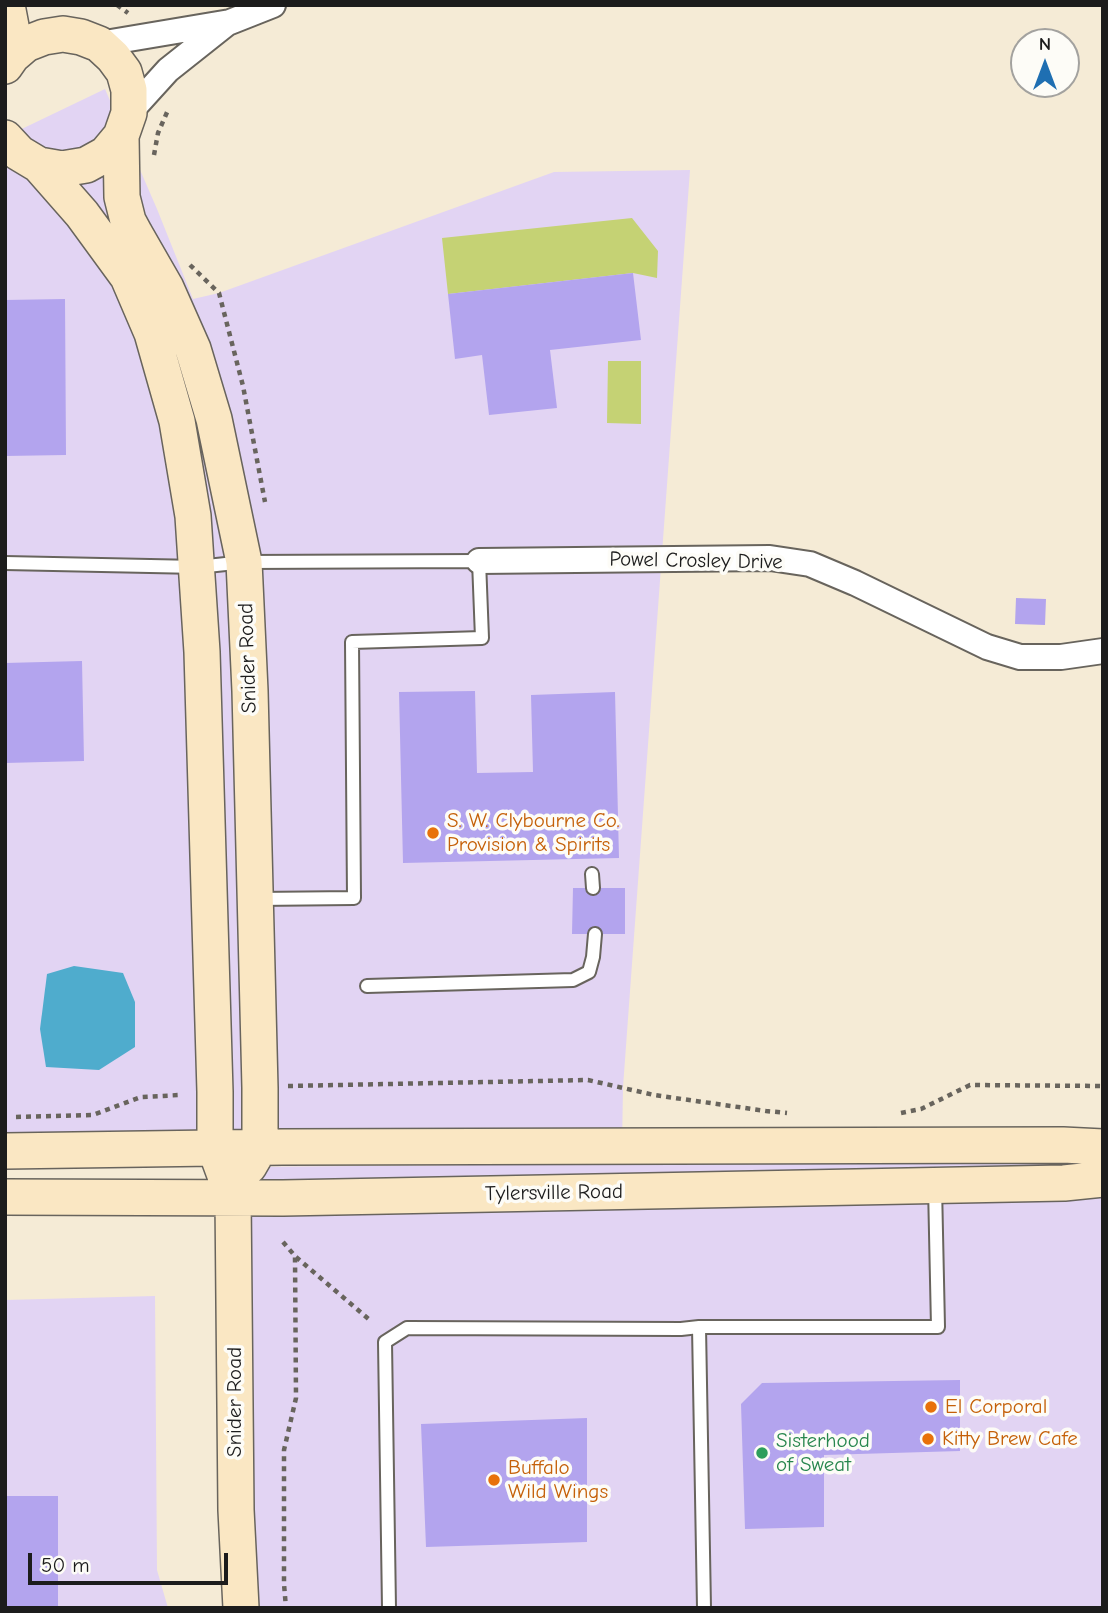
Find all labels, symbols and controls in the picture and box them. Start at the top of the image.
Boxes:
north arrow [1010,28,1080,98]
text: N [1039,33,1051,55]
street label: Powel Crosley Drive [609,547,783,575]
street label: Snider Road [233,602,263,714]
place label: S. W. Clybourne Co. Provision & Spirits [447,808,620,858]
marker: S. W. Clybourne Co. Provision & Spirits [425,825,441,841]
street label: Tylersville Road [485,1179,623,1207]
street label: Snider Road [222,1347,248,1457]
place label: El Corporal [945,1394,1047,1420]
marker: El Corporal [923,1399,939,1415]
place label: Kitty Brew Cafe [942,1426,1078,1452]
place label: Sisterhood of Sweat [776,1428,870,1478]
marker: Kitty Brew Cafe [920,1431,936,1447]
marker: Sisterhood of Sweat [754,1445,770,1461]
place label: Buffalo Wild Wings [508,1455,608,1505]
marker: Buffalo Wild Wings [486,1472,502,1488]
scale bar [32,1540,231,1584]
text: 50 m [41,1553,90,1577]

